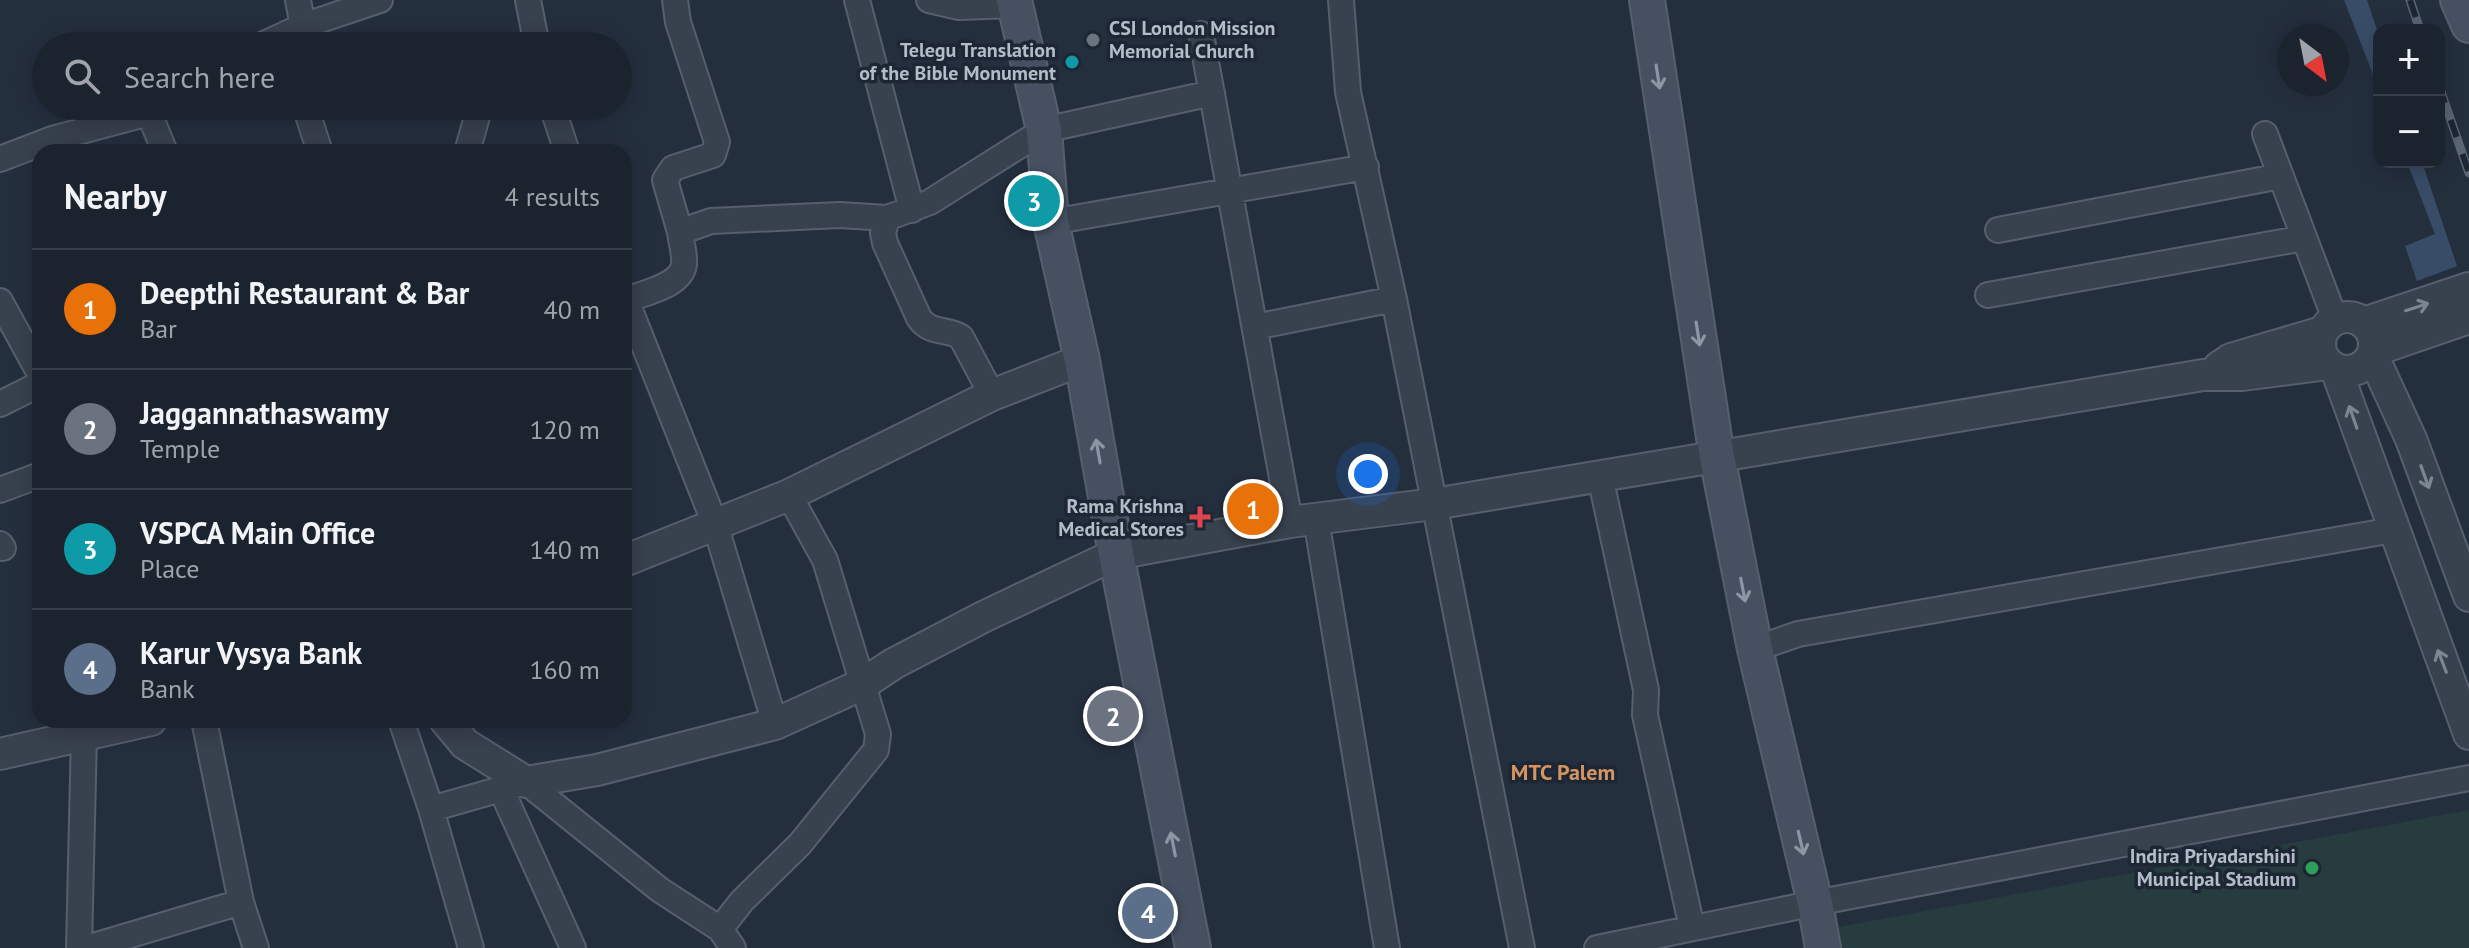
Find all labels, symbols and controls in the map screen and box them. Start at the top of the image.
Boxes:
place label: CSI London Mission Memorial Church [1109,15,1276,64]
north arrow [2277,24,2349,96]
map controls [2373,24,2445,168]
button: + [2373,24,2445,96]
marker: CSI London Mission Memorial Church [1084,31,1102,49]
search box [32,32,632,120]
place label: Telegu Translation of the Bible Monument [859,37,1056,86]
marker: Telegu Translation of the Bible Monument [1063,53,1081,71]
icon: search [60,54,104,98]
text: Search here [124,57,275,96]
one-way arrow [1652,64,1667,89]
button: − [2373,96,2445,168]
pin: 3 [1008,171,1060,231]
text: Nearby [64,174,166,218]
text: 4 results [505,180,600,213]
text: Deepthi Restaurant & Bar [140,273,469,312]
text: 1 [83,293,97,326]
text: 40 m [544,293,600,326]
one-way arrow [2404,298,2429,313]
text: Bar [140,312,177,345]
one-way arrow [1691,321,1706,346]
text: Jaggannathaswamy [140,393,389,432]
one-way arrow [2344,405,2359,430]
text: 2 [83,413,97,446]
text: 120 m [529,413,600,446]
text: Temple [140,432,220,465]
one-way arrow [1089,439,1104,464]
your location [1348,454,1388,494]
one-way arrow [2419,464,2433,489]
pin: 1 [1227,479,1279,539]
place label: Rama Krishna Medical Stores [1058,493,1184,542]
marker: Rama Krishna Medical Stores [1191,508,1209,526]
text: VSPCA Main Office [140,513,375,552]
text: 3 [83,533,97,566]
text: 140 m [529,533,600,566]
text: Place [140,552,199,585]
one-way arrow [1736,577,1751,602]
text: Karur Vysya Bank [140,633,362,672]
one-way arrow [2434,649,2448,674]
text: 4 [83,653,97,686]
text: 160 m [529,653,600,686]
text: Bank [140,672,195,705]
pin: 2 [1087,686,1139,746]
district label: MTC Palem [1511,758,1615,786]
one-way arrow [1794,830,1809,856]
one-way arrow [1164,832,1179,857]
place label: Indira Priyadarshini Municipal Stadium [2130,843,2296,892]
marker: Indira Priyadarshini Municipal Stadium [2303,859,2321,877]
pin: 4 [1122,883,1174,943]

